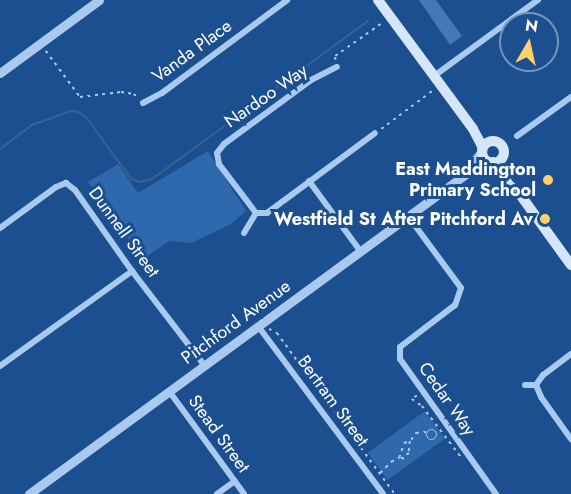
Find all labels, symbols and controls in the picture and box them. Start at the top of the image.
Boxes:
north arrow [499,12,559,72]
text: N [524,13,540,38]
street label: Vanda Place [148,15,236,87]
street label: Nardoo Way [220,59,312,133]
place label: East Maddington Primary School [395,159,536,201]
marker: East Maddington Primary School [541,173,555,187]
street label: Dunnell Street [84,183,164,281]
place label: Westfield St After Pitchford Av [274,208,533,230]
marker: Westfield St After Pitchford Av [538,212,552,226]
street label: Pitchford Avenue [177,275,295,369]
street label: Bertram Street [293,351,373,451]
street label: Cedar Way [414,358,480,440]
street label: Stead Street [184,391,254,477]

